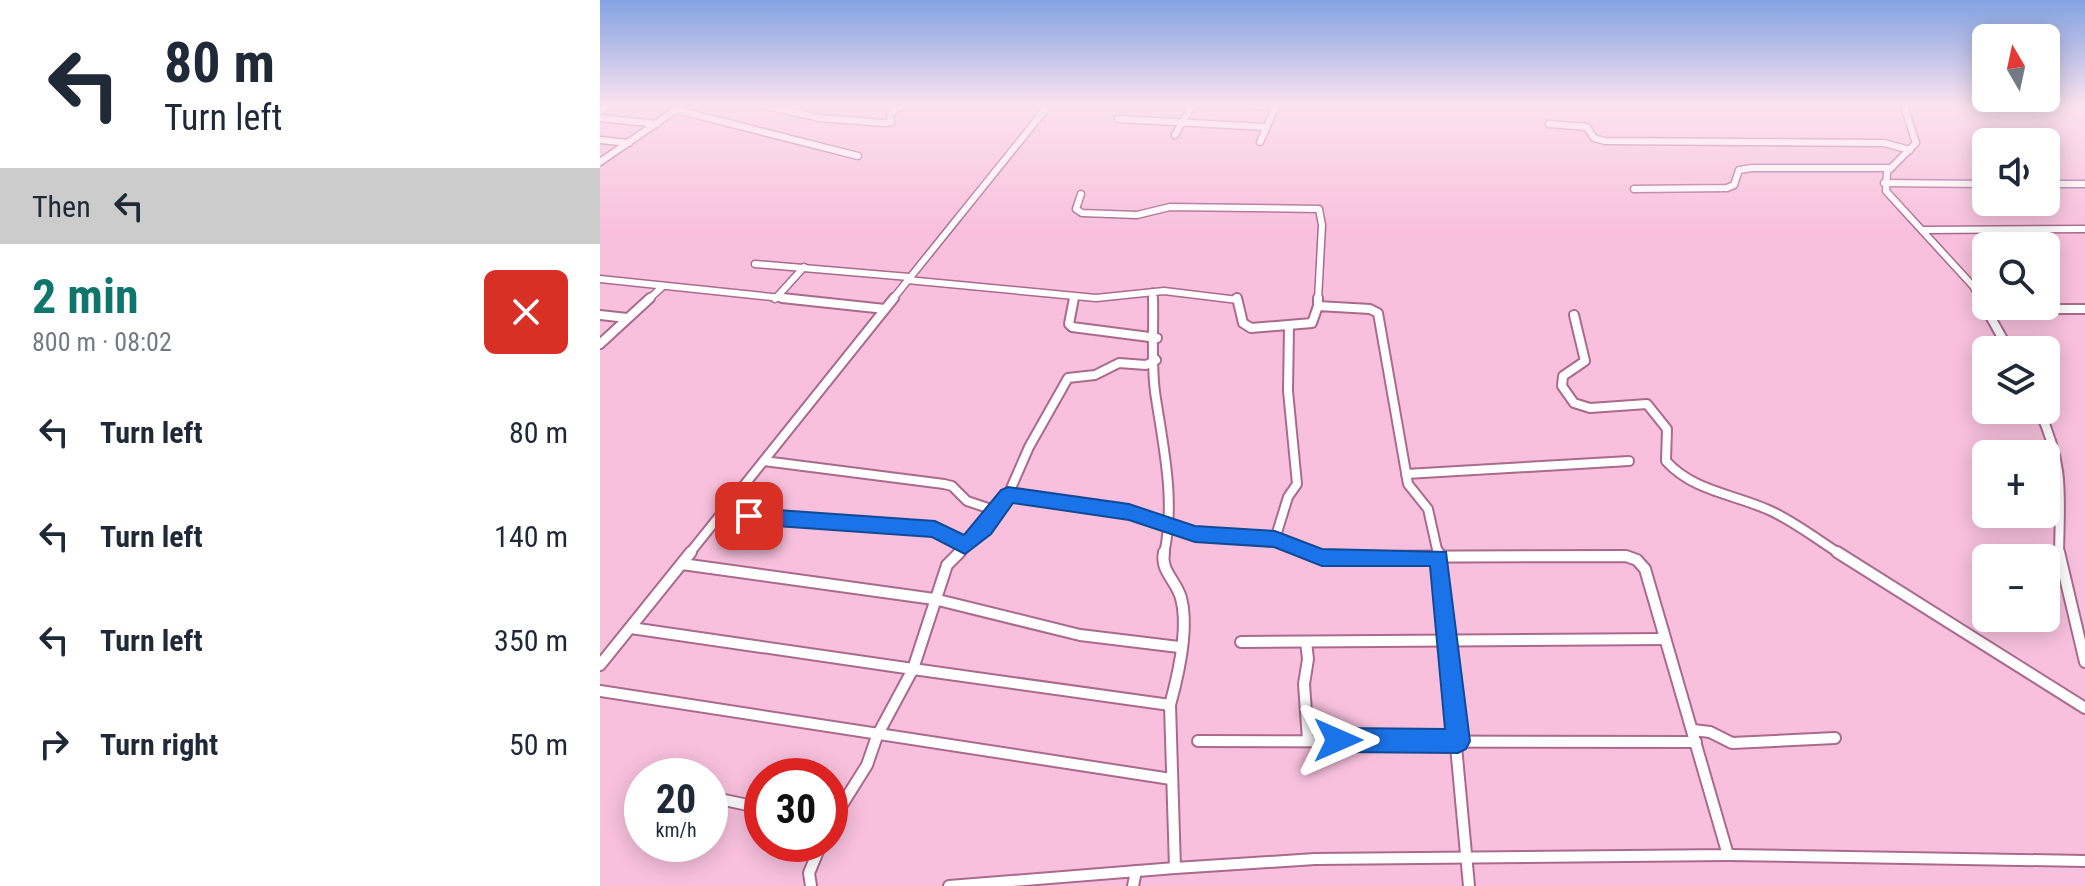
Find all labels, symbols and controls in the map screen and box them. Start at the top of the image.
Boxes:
north arrow [1972,24,2060,112]
map controls [1972,24,2060,632]
text: 80 m [164,30,275,96]
icon: left [32,32,136,136]
text: Turn left [164,97,282,139]
button: sound [1972,128,2060,216]
icon: left [107,184,151,228]
text: Then [32,189,91,224]
button: search [1972,232,2060,320]
text: 2 min [32,268,139,325]
button: close [484,270,568,354]
text: 800 m · 08:02 [32,327,172,357]
button: layers [1972,336,2060,424]
icon: left [32,410,76,454]
text: Turn left [100,415,203,450]
text: 80 m [509,415,568,450]
button: + [1972,440,2060,528]
pin [715,482,783,550]
icon: arrive [727,494,771,538]
icon: left [32,514,76,558]
text: Turn left [100,519,203,554]
text: 140 m [494,519,568,554]
button: − [1972,544,2060,632]
icon: left [32,618,76,662]
text: Turn left [100,623,203,658]
text: 350 m [494,623,568,658]
position arrow [1296,698,1380,782]
icon: right [32,722,76,766]
text: Turn right [100,727,218,762]
text: 50 m [509,727,568,762]
speed limit sign: 30 [744,758,848,862]
text: 20 [656,776,696,823]
text: km/h [655,818,697,842]

